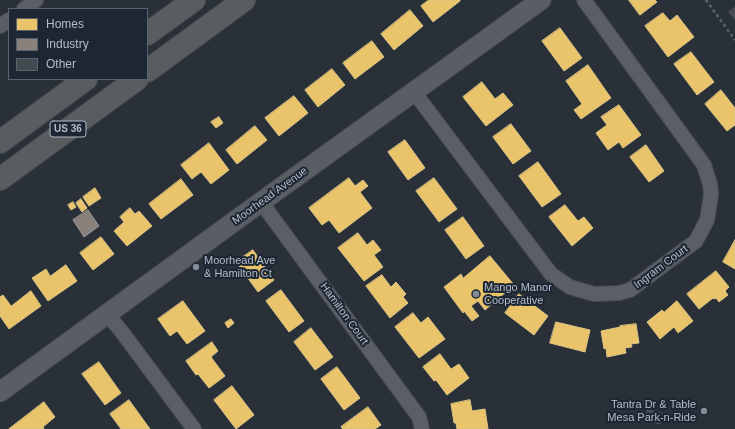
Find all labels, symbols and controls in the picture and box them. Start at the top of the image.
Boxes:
legend [8,8,148,80]
text: Homes [46,17,84,31]
text: Industry [46,37,89,51]
text: Other [46,57,76,71]
road number: US 36 [50,121,86,137]
street label: Moorhead Avenue [230,164,310,228]
street label: Ingram Court [631,242,691,292]
place label: Moorhead Ave & Hamilton Ct [204,254,275,280]
marker: Moorhead Ave & Hamilton Ct [191,262,201,272]
street label: Hamilton Court [317,280,371,348]
place label: Mango Manor Cooperative [484,281,552,307]
marker: Mango Manor Cooperative [471,289,481,299]
place label: Tantra Dr & Table Mesa Park-n-Ride [607,398,696,424]
marker: Tantra Dr & Table Mesa Park-n-Ride [699,406,709,416]

